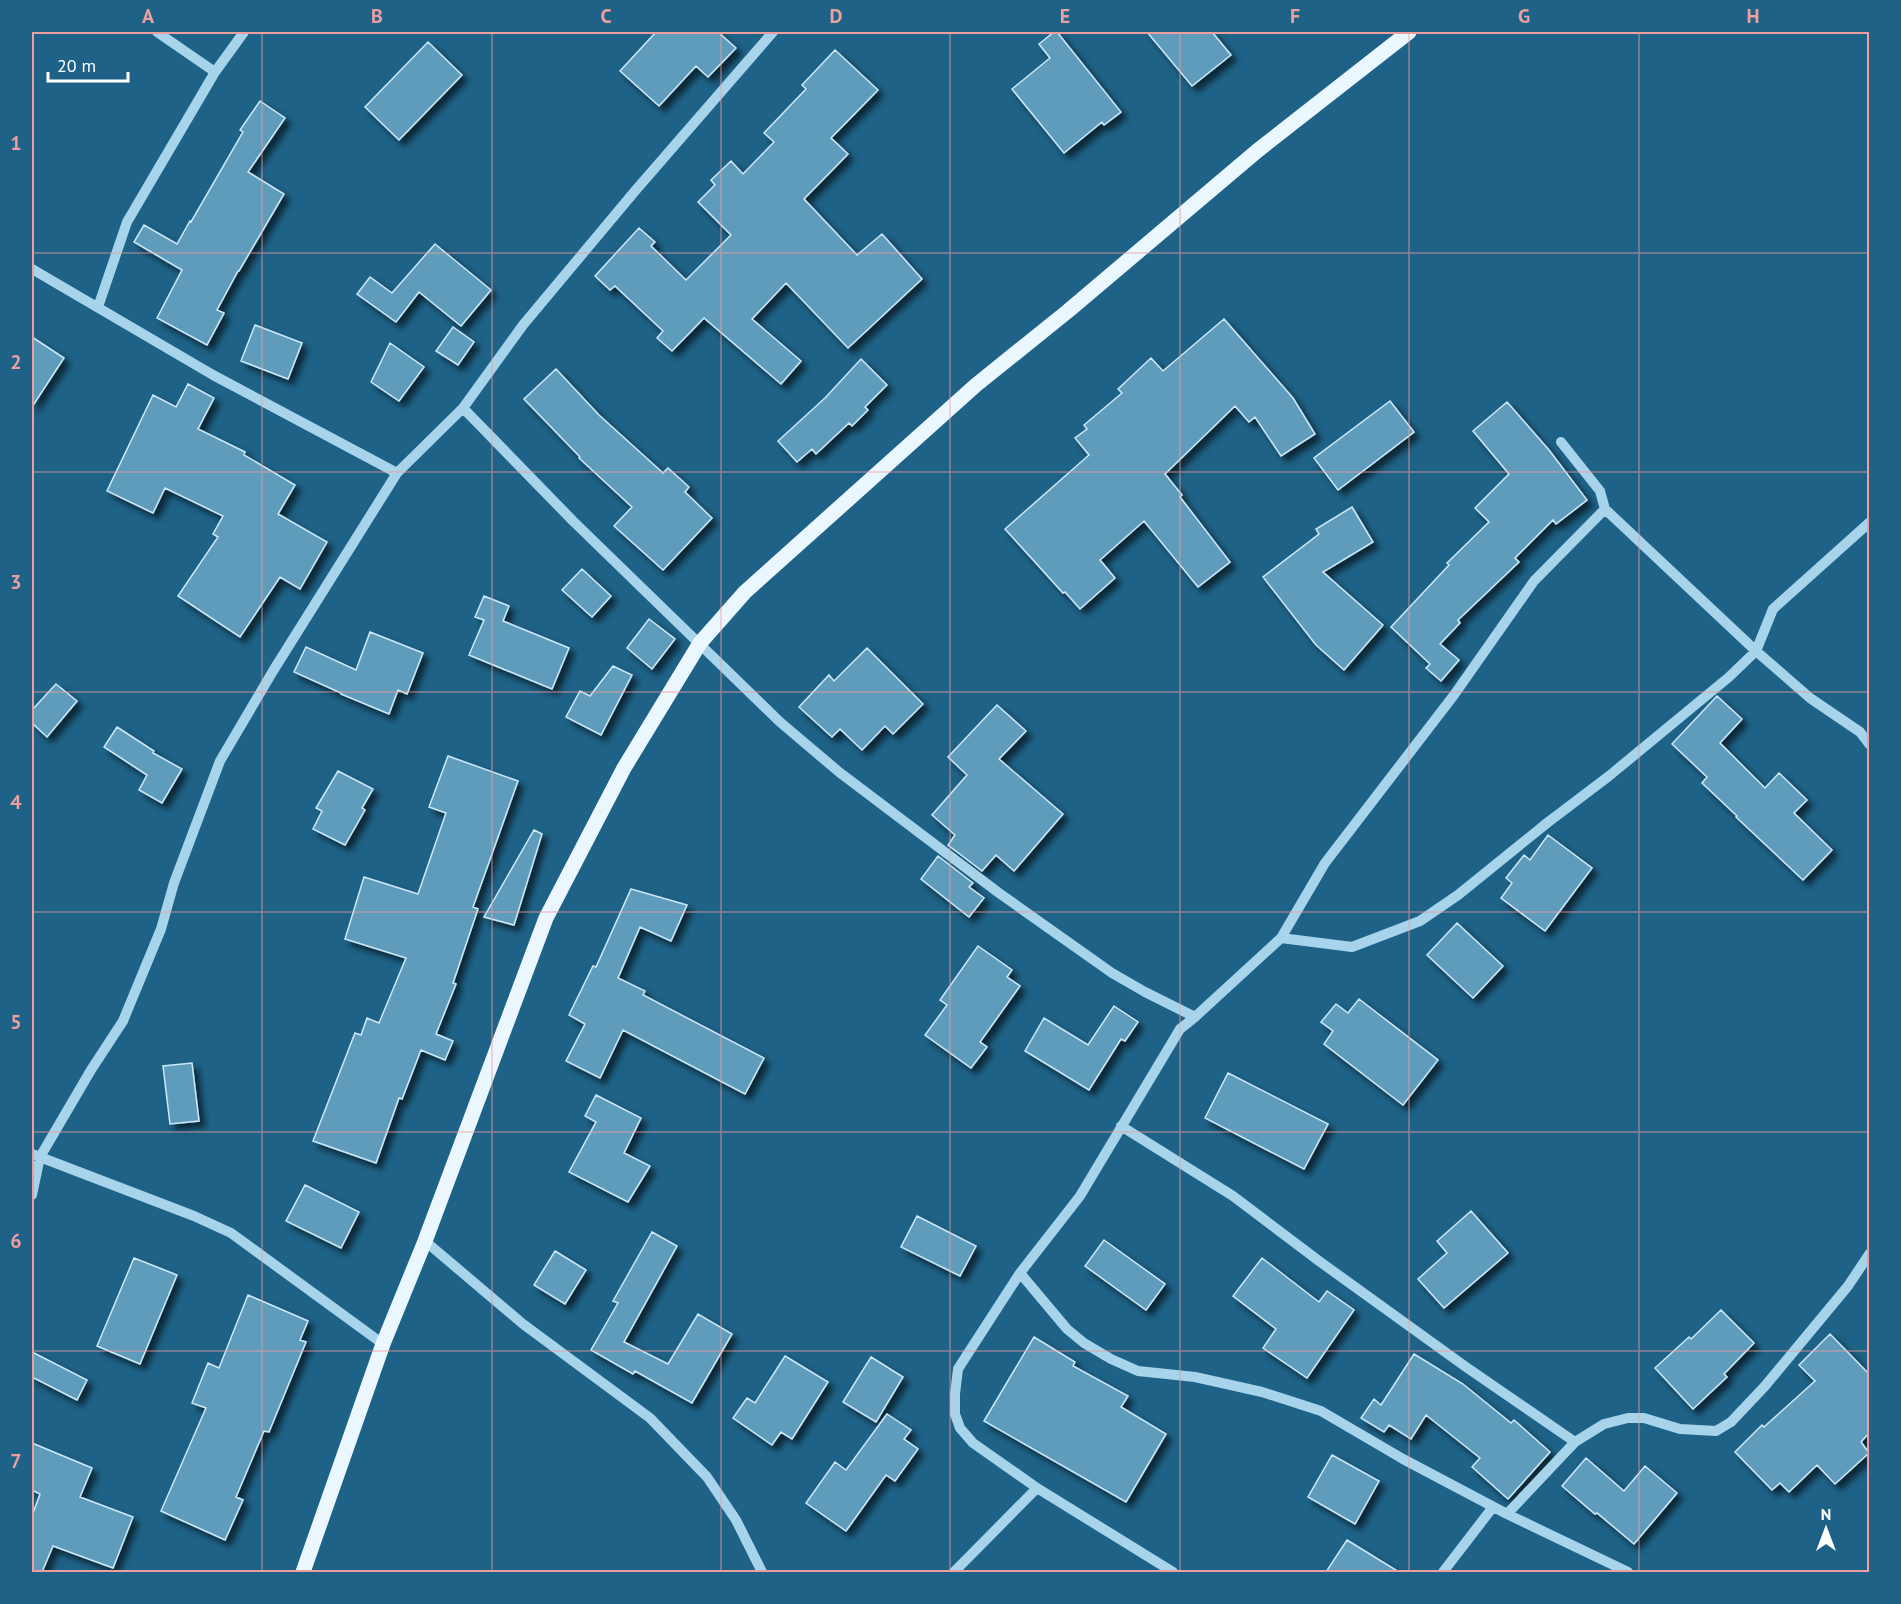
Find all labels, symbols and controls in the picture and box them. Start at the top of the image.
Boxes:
text: A [142,3,155,29]
text: B [371,3,383,29]
text: C [600,3,612,29]
text: D [830,3,843,29]
text: E [1060,3,1070,29]
text: F [1290,3,1300,29]
text: G [1518,3,1530,29]
text: H [1746,3,1760,29]
scale bar [48,45,128,83]
text: 20 m [57,54,96,77]
text: 1 [10,130,22,156]
text: 2 [10,349,22,375]
text: 3 [10,569,22,595]
text: 4 [10,789,22,815]
text: 5 [10,1009,22,1035]
text: 6 [10,1228,22,1254]
text: 7 [10,1448,22,1474]
north arrow [1796,1499,1856,1559]
text: N [1821,1504,1831,1524]

